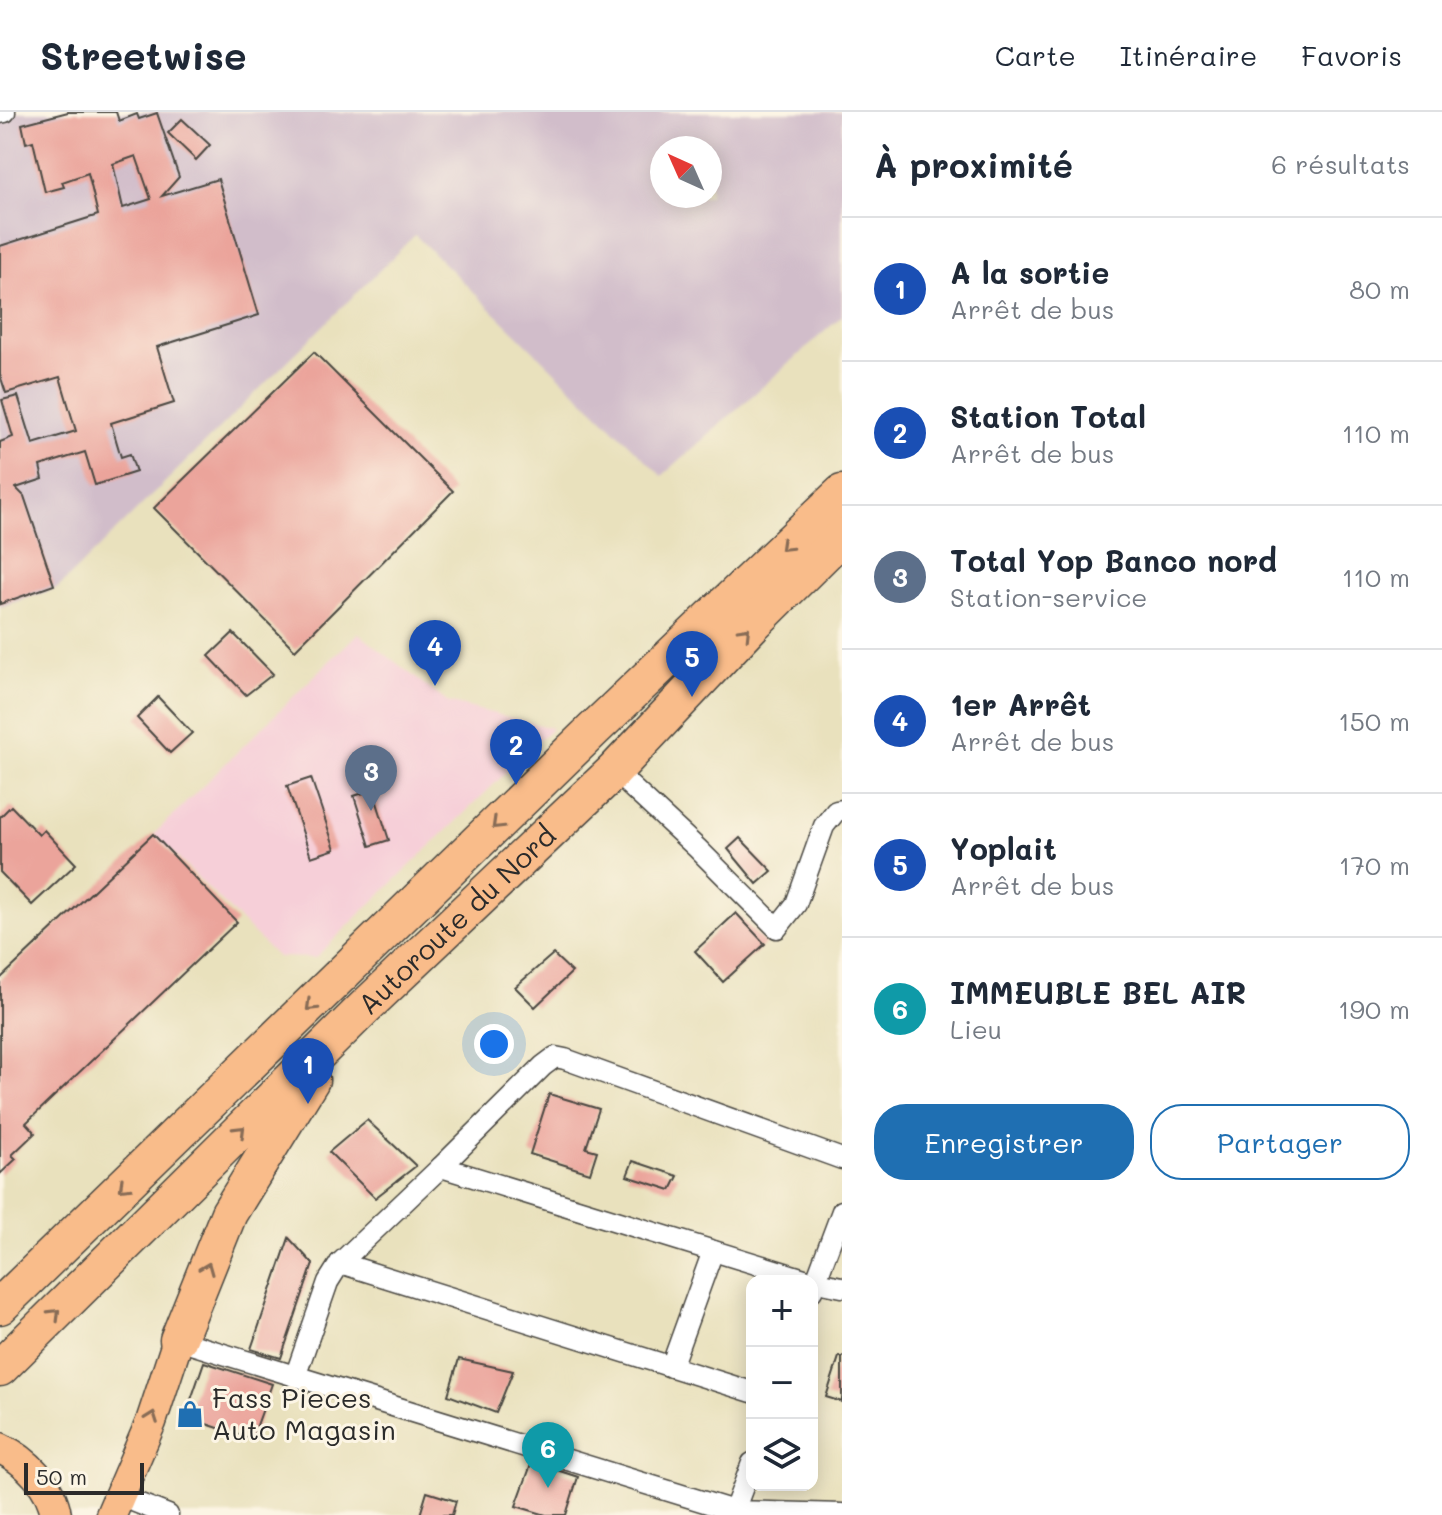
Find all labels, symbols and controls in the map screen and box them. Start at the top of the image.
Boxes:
text: Streetwise [40,30,247,80]
text: Carte [995,37,1076,73]
text: Itinéraire [1120,37,1257,73]
text: Favoris [1301,37,1402,73]
north arrow [650,136,722,208]
text: À proximité [874,142,1073,187]
text: 6 résultats [1271,147,1410,181]
text: A la sortie [950,252,1109,292]
text: 1 [894,272,906,306]
text: 80 m [1349,272,1410,306]
text: Arrêt de bus [950,292,1114,326]
text: Station Total [950,396,1146,436]
text: 2 [893,416,907,450]
text: 110 m [1342,416,1410,450]
text: Arrêt de bus [950,436,1114,470]
one-way arrow [779,537,794,551]
text: Total Yop Banco nord [950,540,1277,580]
text: 3 [892,560,908,594]
text: 110 m [1342,560,1410,594]
text: Station-service [950,580,1147,614]
pin: 4 [409,620,461,686]
one-way arrow [735,627,749,642]
pin: 5 [666,631,718,697]
text: 1er Arrêt [950,684,1091,724]
text: 4 [892,704,908,738]
text: 150 m [1338,704,1410,738]
pin: 2 [490,719,542,785]
text: Arrêt de bus [950,724,1114,758]
pin: 3 [345,745,397,811]
one-way arrow [492,815,506,829]
street label: Autoroute du Nord [350,817,563,1021]
text: Yoplait [950,828,1057,868]
text: 5 [892,848,908,882]
text: 170 m [1339,848,1410,882]
text: Arrêt de bus [950,868,1114,902]
text: IMMEUBLE BEL AIR [950,972,1246,1012]
text: 6 [892,992,908,1026]
text: 190 m [1338,992,1410,1026]
one-way arrow [306,996,320,1011]
text: Lieu [950,1012,1002,1046]
your location [474,1024,514,1064]
pin: 1 [282,1038,334,1104]
button: Enregistrer [874,1104,1134,1180]
button: Partager [1150,1104,1410,1180]
one-way arrow [231,1126,245,1140]
one-way arrow [119,1177,133,1192]
one-way arrow [197,1262,214,1276]
map controls [746,1275,818,1491]
button: + [746,1275,818,1347]
one-way arrow [46,1308,61,1323]
button: − [746,1347,818,1419]
place label: Fass Pieces Auto Magasin [212,1379,396,1447]
shop icon: Fass Pieces Auto Magasin [175,1399,205,1429]
one-way arrow [143,1411,159,1425]
button: layers [746,1419,818,1491]
pin: 6 [522,1422,574,1488]
scale bar [24,1459,144,1495]
text: 50 m [36,1462,87,1491]

